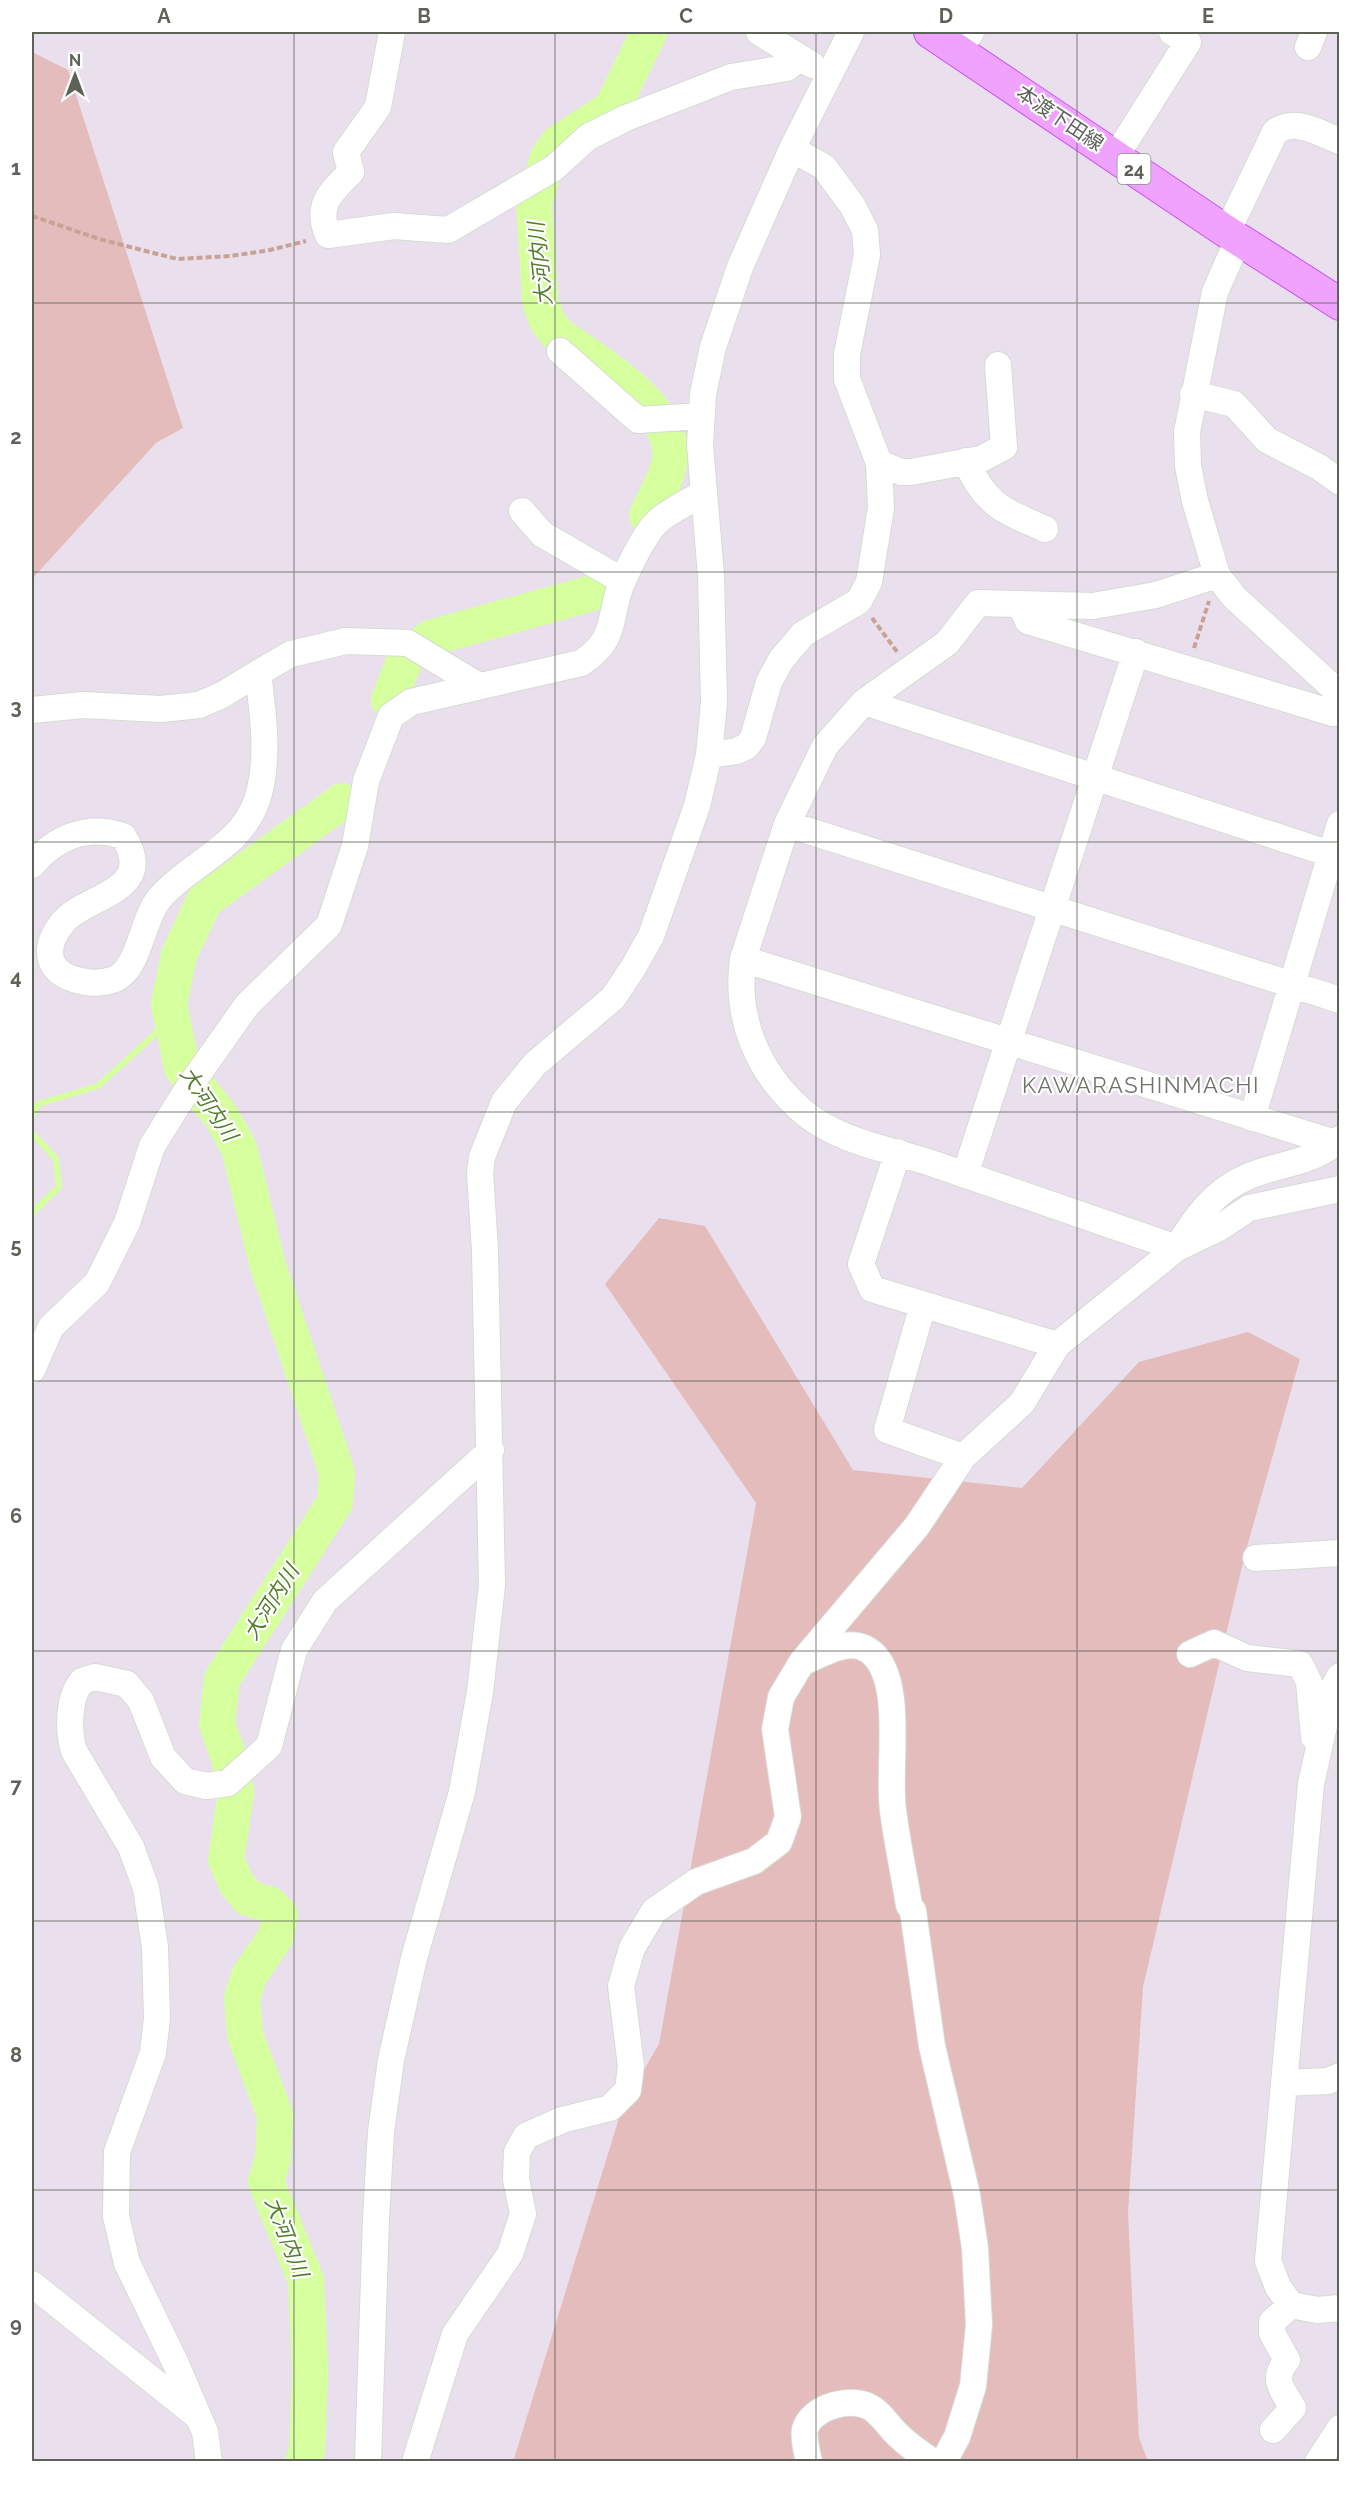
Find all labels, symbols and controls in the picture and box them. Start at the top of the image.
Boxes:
text: A [157,4,171,28]
text: B [417,4,431,28]
text: C [679,4,693,28]
text: D [939,4,953,28]
text: E [1202,4,1214,28]
north arrow [45,45,105,105]
text: N [69,51,81,70]
street label: 本渡下田線 [1012,80,1108,156]
road number: 24 [1118,154,1150,184]
text: 1 [11,156,21,180]
water label: 大河内川 [523,219,557,307]
text: 2 [10,425,22,449]
text: 3 [10,695,22,719]
text: 4 [10,965,22,989]
water label: 大河内川 [175,1062,244,1147]
district label: KAWARASHINMACHI [1022,1072,1260,1098]
text: 5 [10,1234,22,1258]
text: 6 [10,1504,22,1528]
water label: 大河内川 [238,1558,305,1644]
text: 7 [10,1774,22,1798]
text: 8 [10,2043,22,2067]
water label: 大河内川 [260,2193,314,2283]
text: 9 [10,2313,22,2337]

